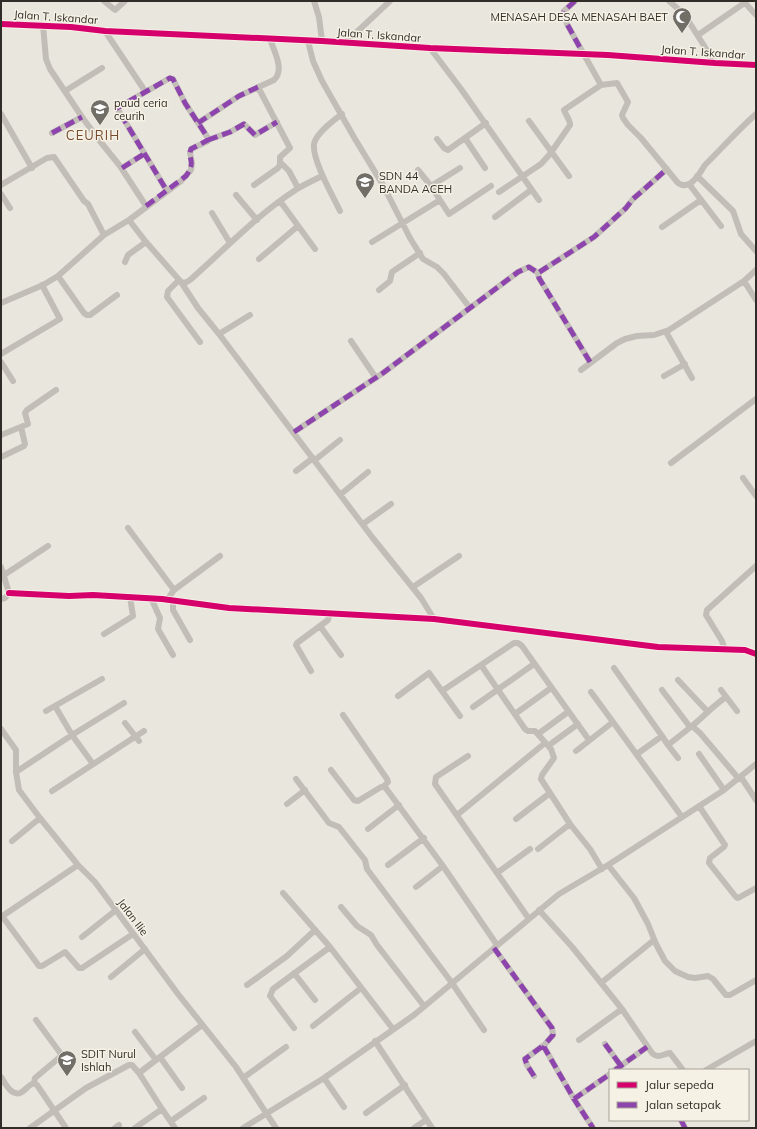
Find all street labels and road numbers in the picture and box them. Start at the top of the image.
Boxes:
street label: Jalan T. Iskandar [13,7,99,27]
street label: Jalan T. Iskandar [336,25,422,45]
street label: Jalan T. Iskandar [660,42,746,62]
street label: Jalan Ilie [115,896,151,938]

